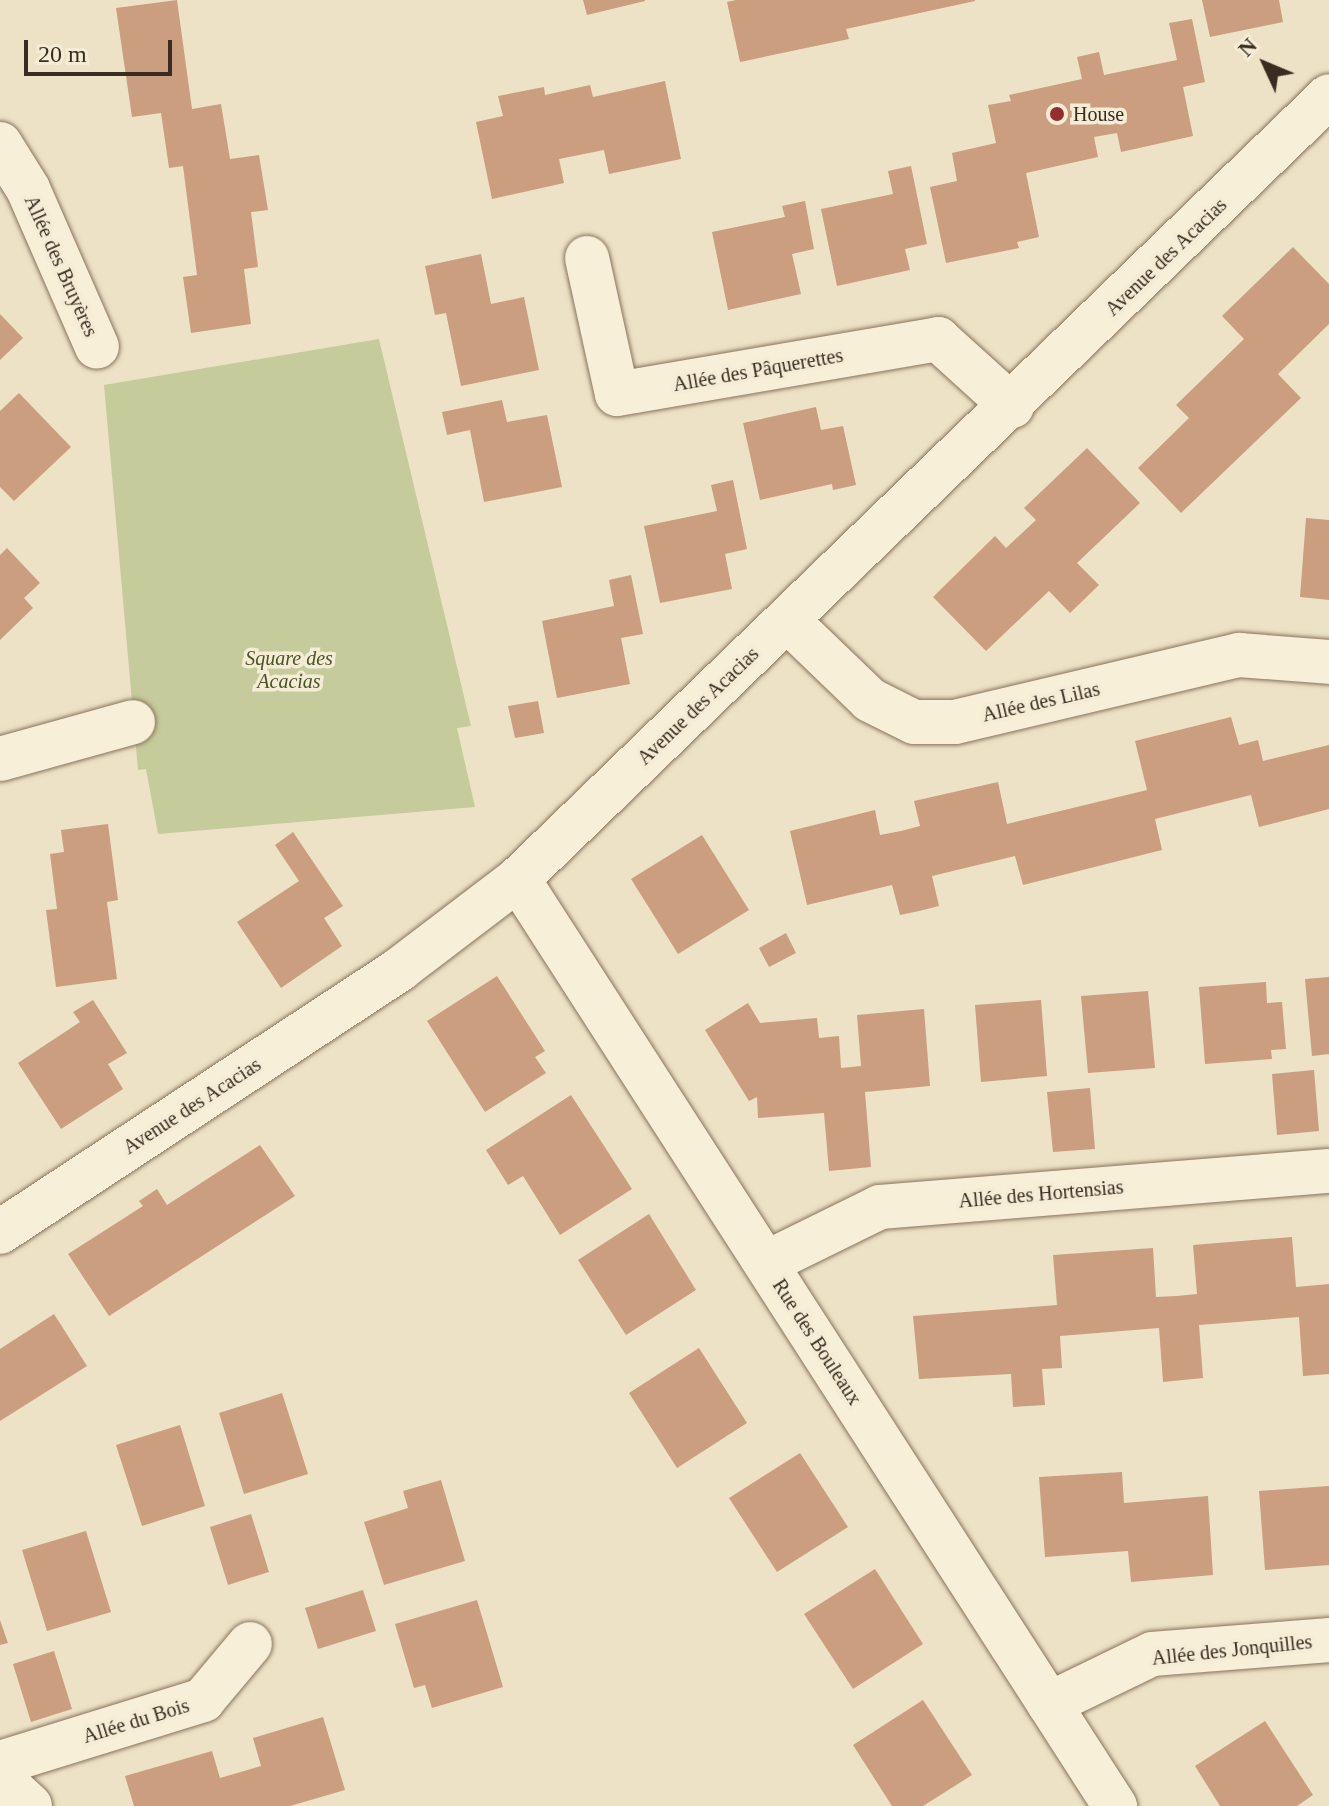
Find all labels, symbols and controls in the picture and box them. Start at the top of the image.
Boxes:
scale bar [28,24,176,74]
north arrow [1225,24,1305,104]
text: N [1233,33,1262,61]
text: 20 m [38,41,87,67]
place label: House [1073,102,1124,126]
marker: House [1048,105,1066,123]
street label: Allée des Bruyères [19,192,103,340]
street label: Avenue des Acacias [1100,193,1232,321]
street label: Allée des Pâquerettes [671,343,845,397]
street label: Avenue des Acacias [632,642,764,770]
park label: Square des Acacias [245,647,333,694]
street label: Allée des Lilas [980,677,1102,727]
street label: Avenue des Acacias [118,1052,266,1160]
street label: Allée des Hortensias [958,1175,1124,1213]
street label: Rue des Bouleaux [767,1274,867,1410]
street label: Allée des Jonquilles [1151,1630,1313,1670]
street label: Allée du Bois [80,1693,192,1749]

